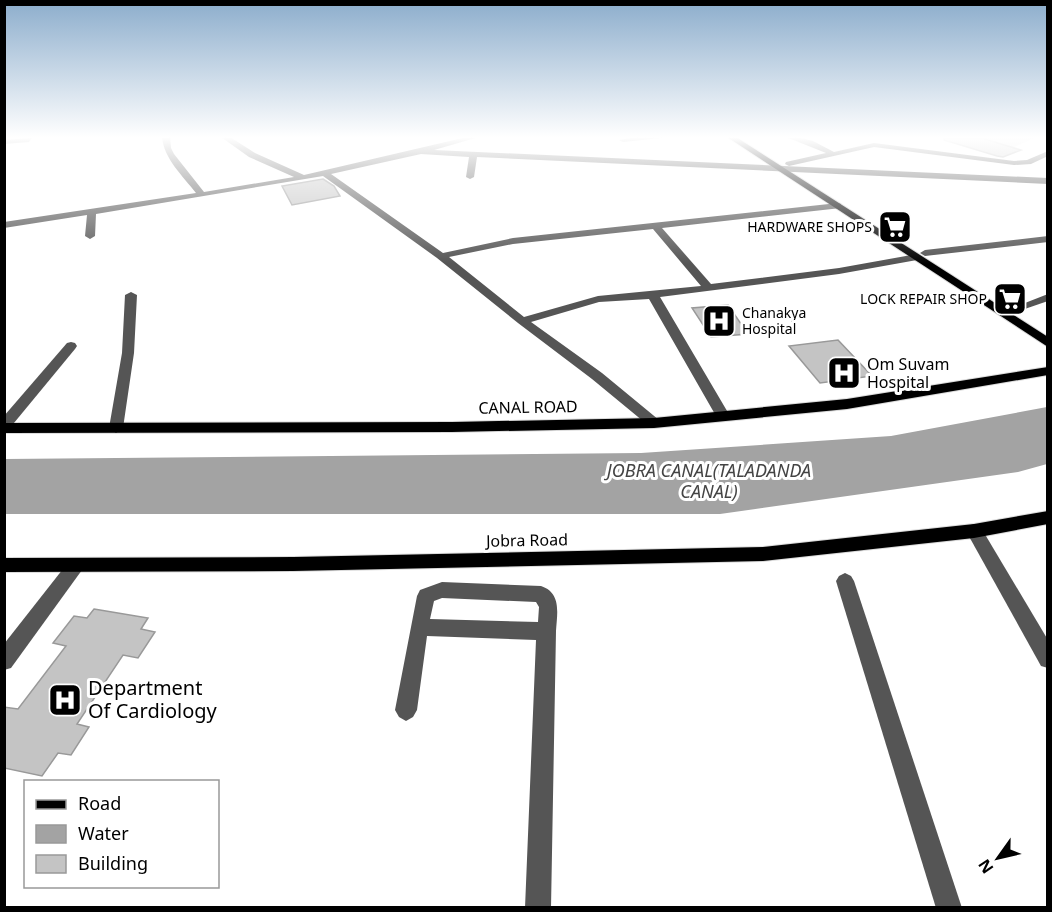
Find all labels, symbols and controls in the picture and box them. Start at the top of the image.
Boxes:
supermarket icon: HARDWARE SHOPS [877,209,913,245]
place label: HARDWARE SHOPS [747,217,872,236]
supermarket icon: LOCK REPAIR SHOP [992,281,1028,317]
place label: LOCK REPAIR SHOP [860,289,987,308]
hospital icon: Chanakya Hospital [701,303,737,339]
place label: Chanakya Hospital [742,303,806,338]
place label: Om Suvam Hospital [867,353,949,393]
hospital icon: Om Suvam Hospital [826,355,862,391]
street label: CANAL ROAD [478,395,578,419]
water label: JOBRA CANAL(TALADANDA CANAL) [604,458,811,503]
street label: Jobra Road [484,528,568,552]
place label: Department Of Cardiology [88,674,218,724]
hospital icon: Department Of Cardiology [47,682,83,718]
legend [24,780,219,888]
text: Road [78,791,121,815]
text: Water [78,821,129,845]
north arrow [968,828,1028,888]
text: Building [78,851,148,875]
text: N [973,855,998,878]

